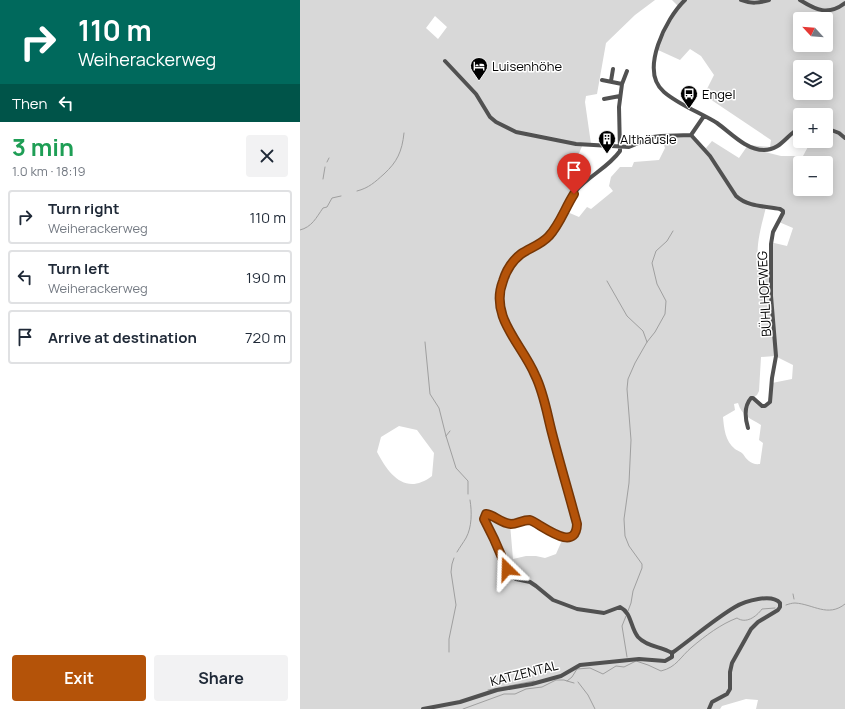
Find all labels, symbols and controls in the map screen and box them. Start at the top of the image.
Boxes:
text: 110 m [78,11,152,49]
north arrow [793,12,833,52]
map controls [793,12,833,196]
icon: right [12,16,64,68]
text: Weiherackerweg [78,47,216,71]
hotel icon: Luisenhöhe [469,56,489,81]
place label: Luisenhöhe [492,57,562,75]
button: layers [793,60,833,100]
bus stop icon: Engel [679,84,699,109]
place label: Engel [702,85,735,103]
icon: left [55,92,77,114]
text: Then [12,93,47,114]
button: + [793,108,833,148]
building icon: Althäusle [597,129,617,154]
text: 3 min [12,130,74,163]
place label: Althäusle [620,130,677,148]
button: close [246,135,288,177]
pin [557,153,591,194]
button: − [793,156,833,196]
icon: arrive [563,159,585,181]
text: 1.0 km · 18:19 [12,162,86,180]
text: Turn right [48,198,119,219]
icon: right [14,206,36,228]
text: 110 m [249,207,286,228]
text: Weiherackerweg [48,219,148,237]
street label: BÜHLHOFWEG [753,251,775,337]
text: Turn left [48,258,110,279]
icon: left [14,266,36,288]
text: 190 m [246,267,286,288]
text: Weiherackerweg [48,279,148,297]
icon: arrive [14,326,36,348]
text: Arrive at destination [48,327,197,348]
text: 720 m [245,327,286,348]
position arrow [486,548,528,590]
button: Exit [12,655,146,701]
button: Share [154,655,288,701]
street label: KATZENTAL [488,656,560,690]

